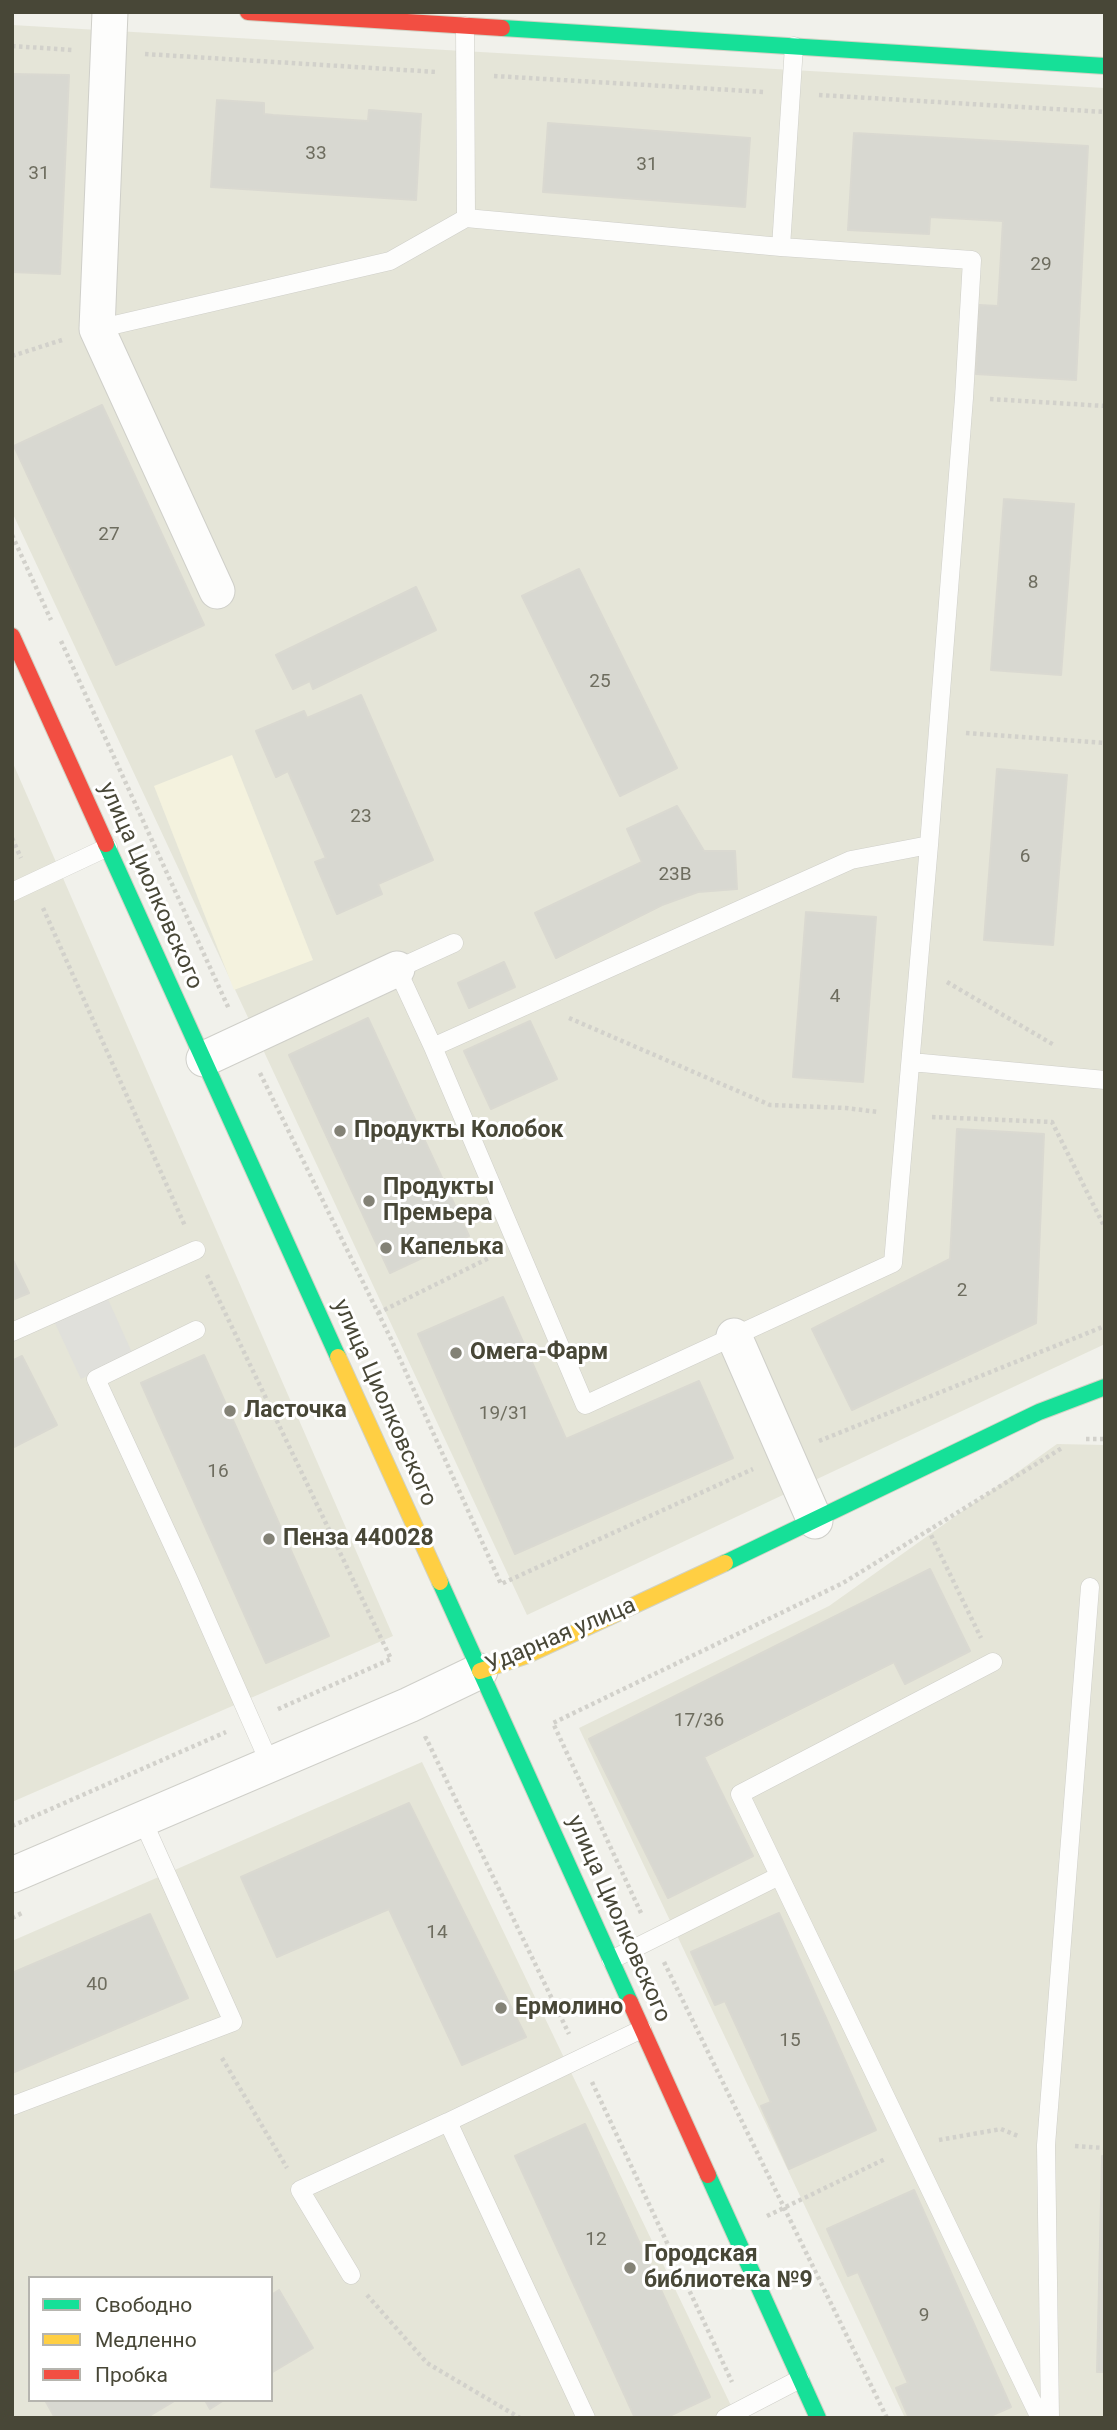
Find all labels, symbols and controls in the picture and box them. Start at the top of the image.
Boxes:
house number: 33 [305,143,327,165]
house number: 31 [636,154,658,176]
house number: 31 [28,163,50,185]
house number: 29 [1030,254,1052,276]
house number: 27 [98,524,120,546]
house number: 8 [1028,572,1038,594]
house number: 25 [589,671,611,693]
street label: улица Циолковского [92,778,208,994]
house number: 23 [350,806,372,828]
house number: 6 [1020,846,1030,868]
house number: 23В [658,864,692,886]
house number: 4 [830,986,840,1008]
place label: Продукты Колобок [354,1117,563,1145]
marker: Продукты Колобок [332,1123,348,1139]
place label: Продукты Премьера [383,1174,494,1228]
marker: Продукты Премьера [361,1193,377,1209]
place label: Капелька [400,1234,504,1262]
marker: Капелька [378,1240,394,1256]
house number: 2 [957,1280,967,1302]
street label: улица Циолковского [326,1295,442,1511]
place label: Омега-Фарм [470,1339,608,1367]
marker: Омега-Фарм [448,1345,464,1361]
place label: Ласточка [244,1397,347,1425]
marker: Ласточка [222,1403,238,1419]
house number: 19/31 [479,1403,529,1425]
house number: 16 [207,1461,229,1483]
place label: Пенза 440028 [283,1525,434,1553]
marker: Пенза 440028 [261,1531,277,1547]
street label: Ударная улица [482,1592,640,1680]
house number: 17/36 [674,1710,724,1732]
street label: улица Циолковского [560,1811,676,2027]
house number: 14 [426,1922,448,1944]
house number: 40 [86,1974,108,1996]
place label: Ермолино [515,1994,623,2022]
marker: Ермолино [493,2000,509,2016]
house number: 15 [779,2030,801,2052]
house number: 12 [585,2229,607,2251]
place label: Городская библиотека №9 [644,2241,813,2295]
marker: Городская библиотека №9 [622,2260,638,2276]
legend [28,2276,273,2402]
text: Свободно [95,2293,192,2317]
house number: 9 [919,2305,929,2327]
text: Медленно [95,2328,197,2352]
text: Пробка [95,2363,168,2387]

